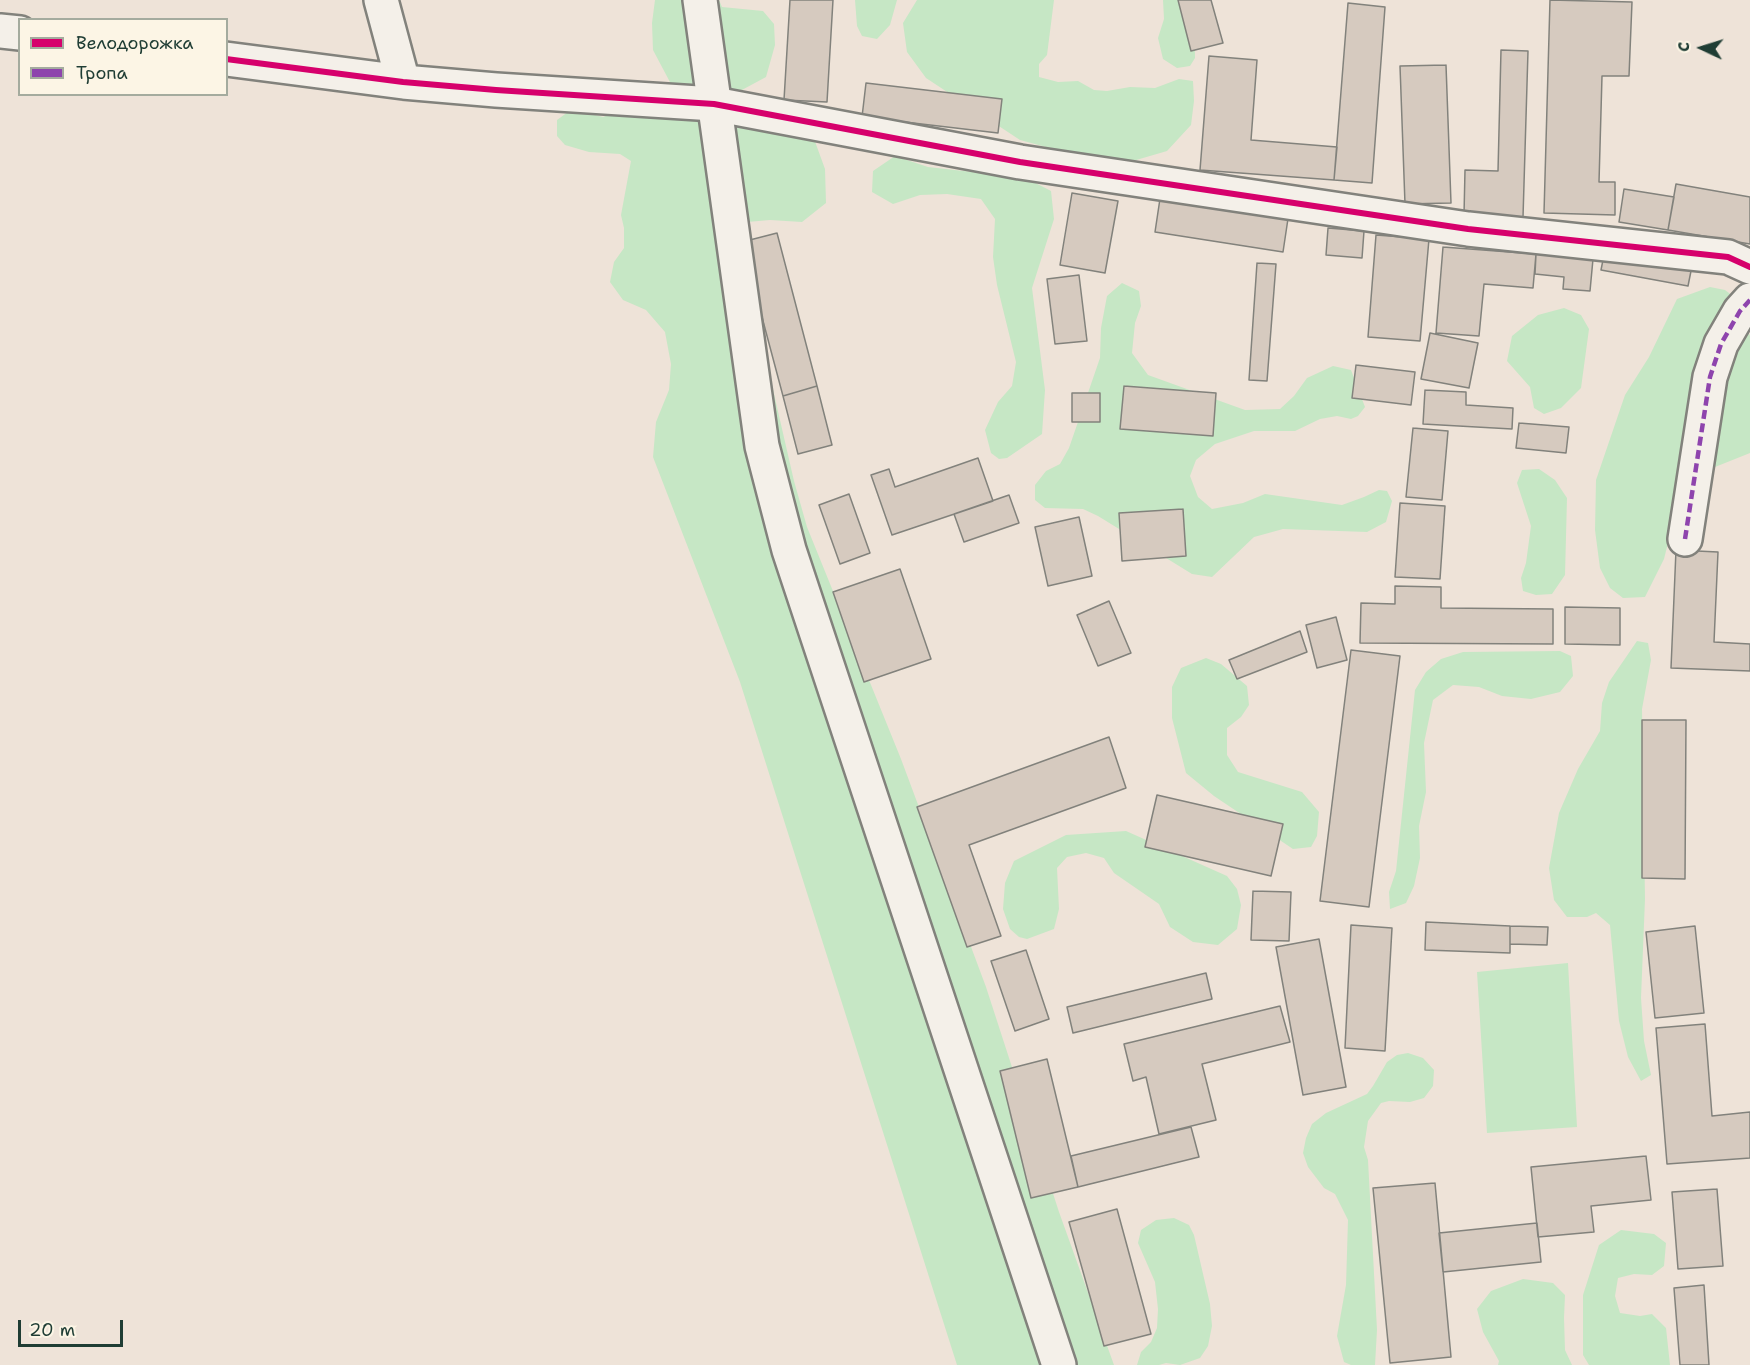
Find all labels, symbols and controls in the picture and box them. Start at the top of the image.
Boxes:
legend [18,18,228,96]
north arrow [1672,18,1732,78]
text: Велодорожка [76,31,194,55]
text: С [1673,41,1694,52]
text: Тропа [76,61,128,85]
scale bar [21,1308,126,1346]
text: 20 m [29,1318,75,1342]

